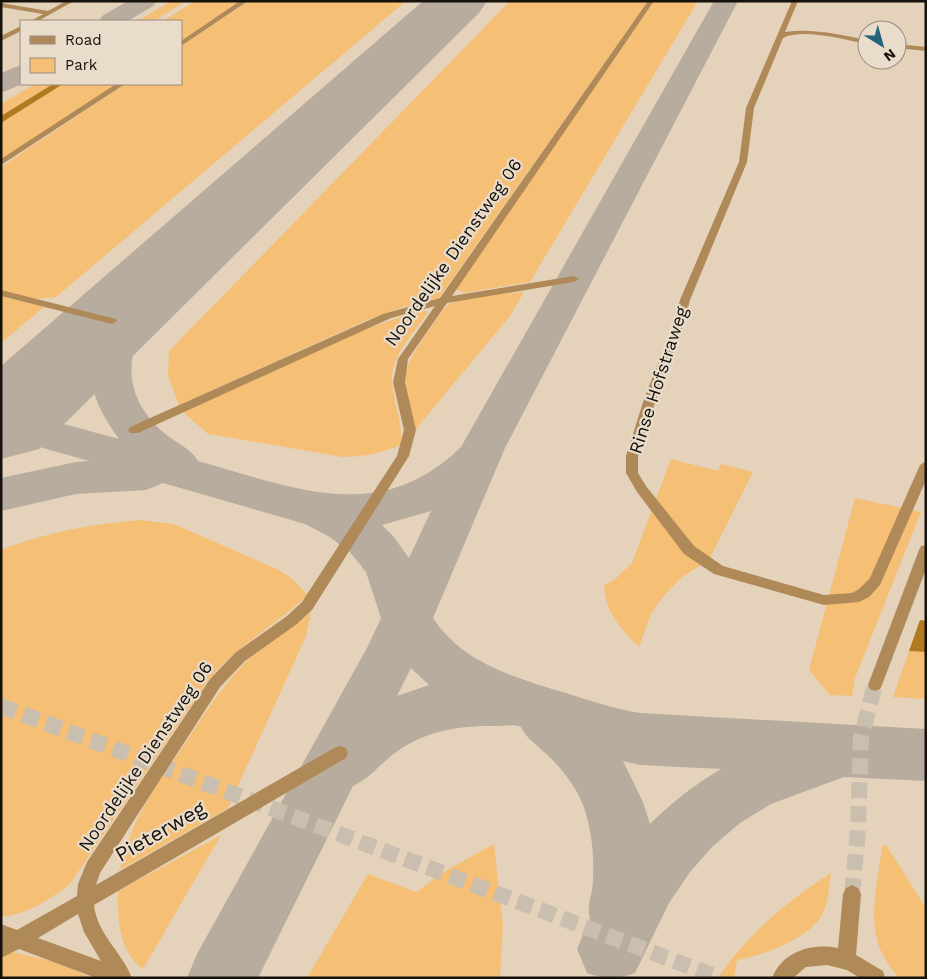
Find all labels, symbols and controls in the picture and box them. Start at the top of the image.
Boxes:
legend [20,20,182,85]
north arrow [857,20,907,70]
text: Road [65,31,102,49]
text: N [881,46,899,65]
text: Park [65,56,98,74]
street label: Noordelijke Dienstweg 06 [380,154,526,350]
street label: Rinse Hofstraweg [624,303,692,456]
street label: Noordelijke Dienstweg 06 [74,657,216,855]
street label: Pieterweg [110,795,210,867]

